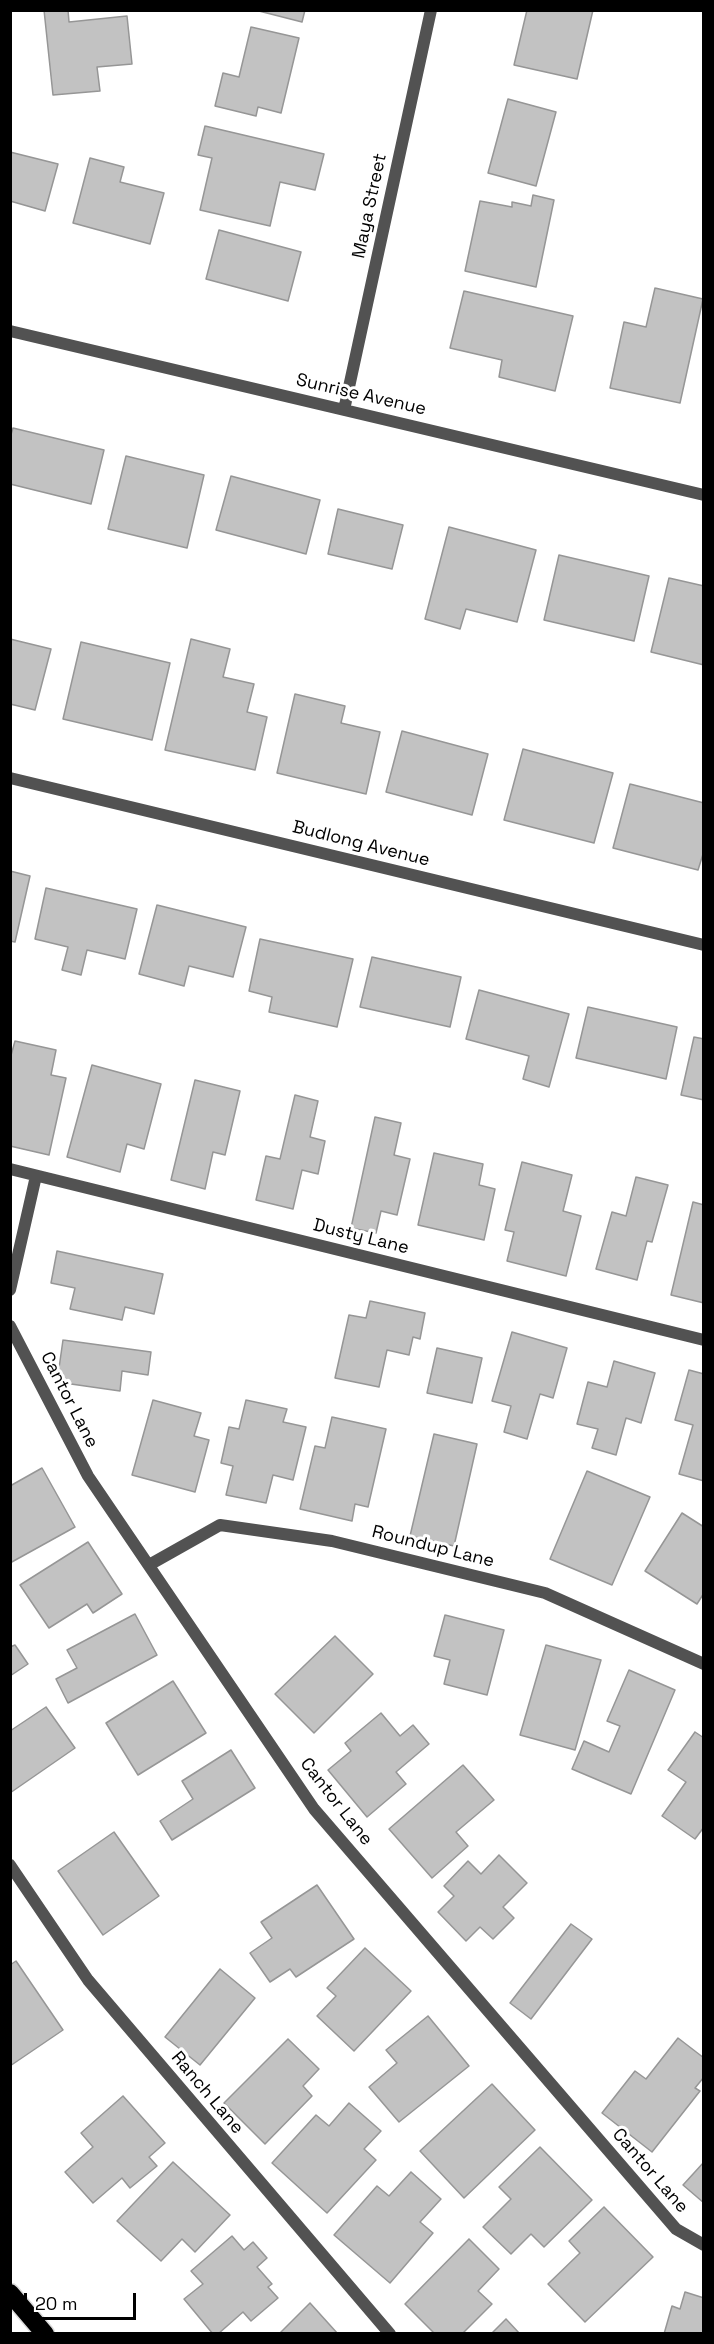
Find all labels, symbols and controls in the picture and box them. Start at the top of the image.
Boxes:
street label: Maya Street [348,152,392,260]
street label: Sunrise Avenue [294,370,428,420]
street label: Budlong Avenue [290,816,432,872]
street label: Dusty Lane [311,1215,411,1259]
street label: Cantor Lane [36,1348,102,1452]
street label: Roundup Lane [370,1521,496,1573]
street label: Cantor Lane [295,1754,377,1850]
street label: Ranch Lane [166,2047,248,2139]
street label: Cantor Lane [607,2124,693,2218]
scale bar [27,2281,140,2319]
text: 20 m [35,2292,78,2315]

